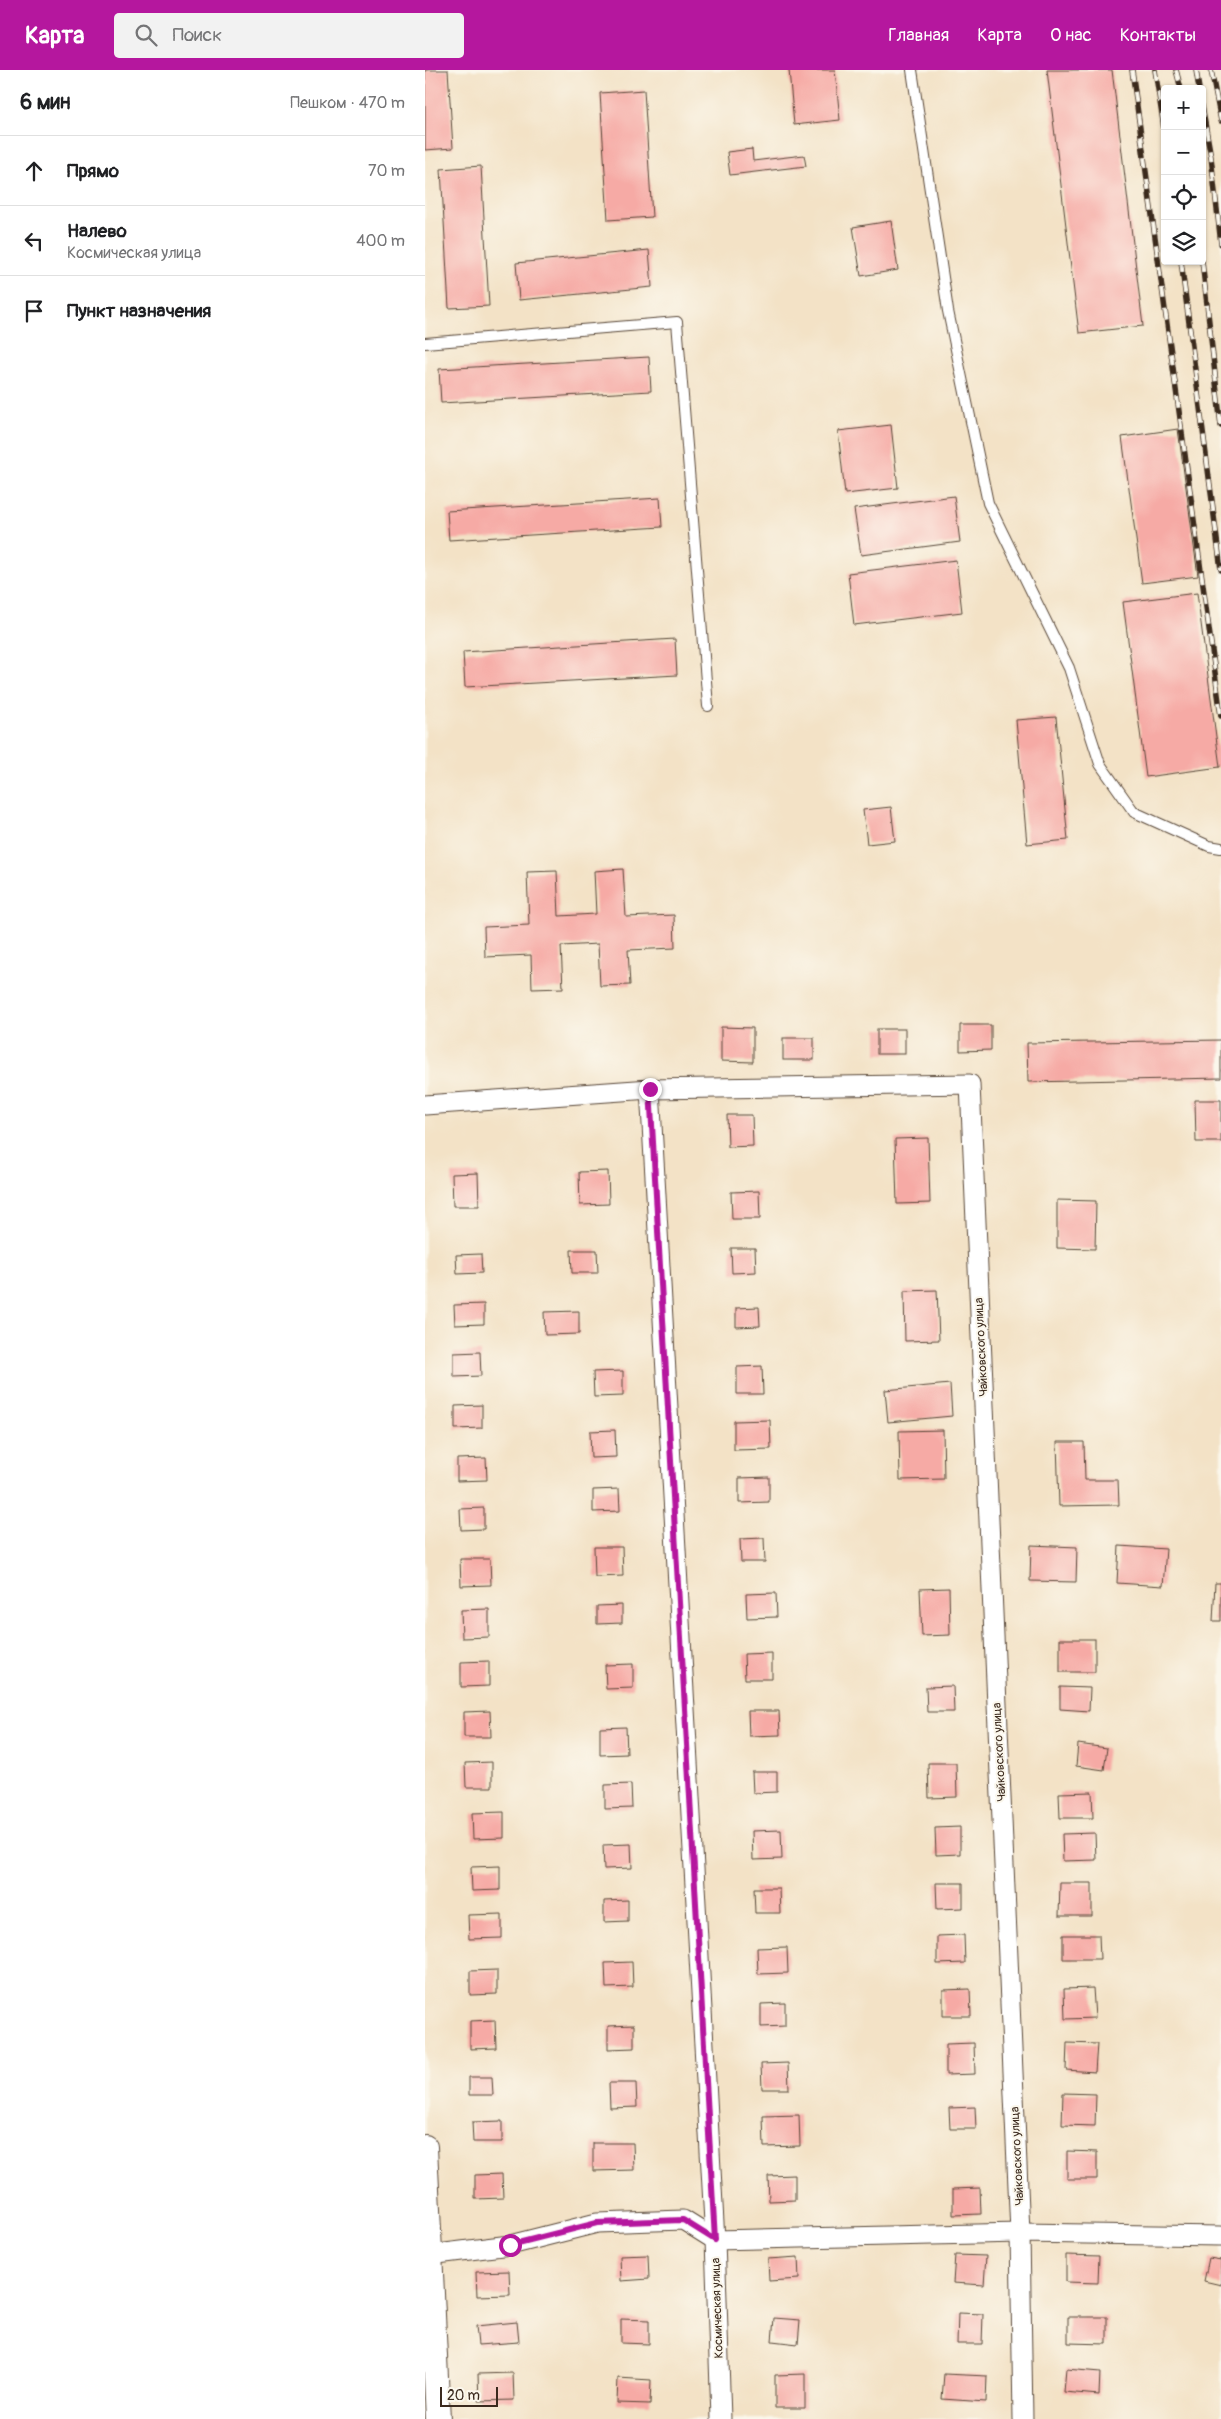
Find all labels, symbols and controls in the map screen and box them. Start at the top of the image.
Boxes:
search box [114,13,464,58]
text: Карта [25,21,84,50]
icon: search [132,21,160,49]
text: Поиск [172,23,222,47]
text: Главная [888,24,949,47]
text: Карта [977,24,1022,47]
text: О нас [1050,24,1092,47]
text: Контакты [1120,24,1196,47]
map controls [1161,85,1206,265]
button: + [1161,85,1206,130]
text: 6 мин [20,89,70,116]
text: Пешком · 470 m [290,93,405,113]
button: − [1161,130,1206,175]
icon: ahead [20,157,48,185]
text: Прямо [67,159,119,183]
text: 70 m [368,161,405,181]
button: locate [1161,175,1206,220]
text: Налево [67,219,127,243]
button: layers [1161,220,1206,265]
icon: left [20,227,48,255]
text: 400 m [356,231,405,251]
text: Космическая улица [67,243,201,263]
icon: arrive [20,297,48,325]
text: Пункт назначения [67,299,211,323]
route end [639,1078,662,1101]
street label: Чайковского улица [971,1297,992,1397]
street label: Чайковского улица [989,1702,1010,1802]
street label: Чайковского улица [1007,2106,1028,2206]
route start [499,2234,522,2257]
street label: Космическая улица [708,2257,727,2359]
scale bar [440,2384,497,2407]
text: 20 m [447,2387,480,2404]

